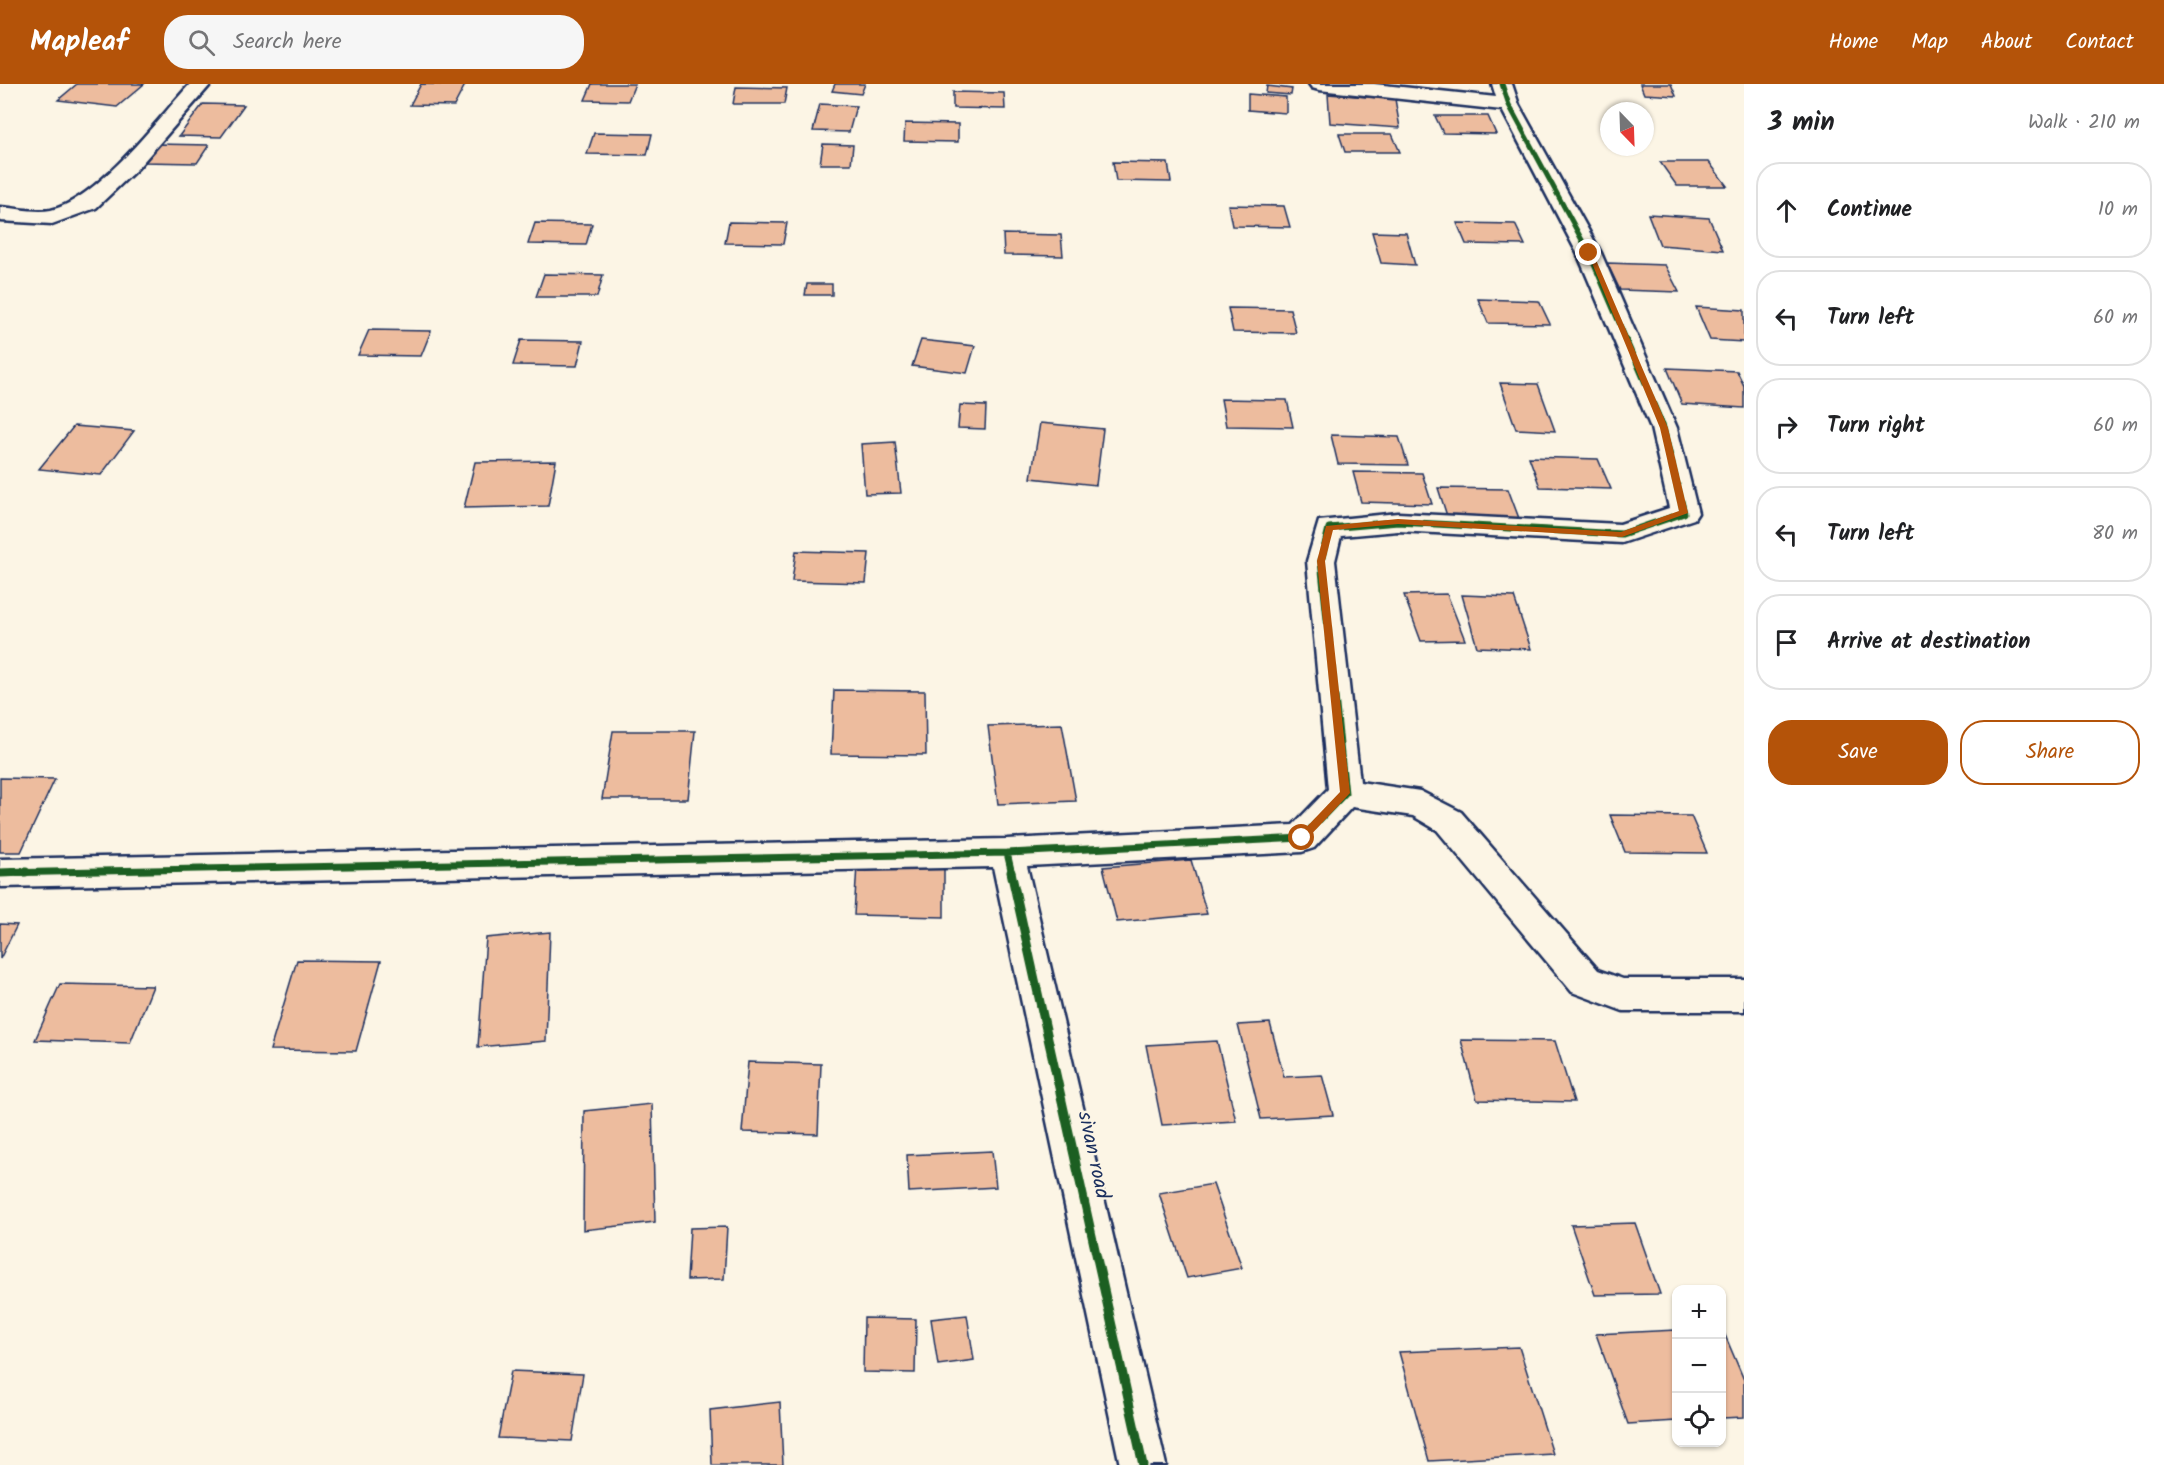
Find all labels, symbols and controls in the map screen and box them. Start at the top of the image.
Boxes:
search box [164,15,584,69]
text: Mapleaf [30,20,128,65]
text: Search here [233,25,342,60]
icon: search [185,26,218,59]
text: Home [1829,26,1878,59]
text: Map [1911,26,1948,59]
text: About [1981,26,2032,59]
text: Contact [2065,26,2134,59]
north arrow [1600,102,1654,156]
text: 3 min [1768,102,1835,144]
text: Walk · 210 m [2028,107,2140,139]
text: Continue [1827,193,1912,228]
icon: ahead [1770,194,1803,227]
text: 10 m [2098,194,2138,226]
route end [1575,239,1601,265]
text: Turn left [1827,301,1914,336]
icon: left [1770,302,1803,335]
text: 60 m [2093,302,2138,334]
text: Turn right [1827,409,1925,444]
icon: right [1770,410,1803,443]
text: 60 m [2093,410,2138,442]
text: Turn left [1827,517,1914,552]
icon: left [1770,518,1803,551]
text: 80 m [2092,518,2138,550]
text: Arrive at destination [1827,625,2030,660]
icon: arrive [1770,626,1803,659]
button: Save [1768,720,1948,785]
button: Share [1960,720,2140,785]
route start [1288,824,1314,850]
street label: sivan road [1068,1108,1119,1202]
map controls [1672,1285,1726,1447]
button: + [1672,1285,1726,1339]
button: − [1672,1339,1726,1393]
button: locate [1672,1393,1726,1447]

